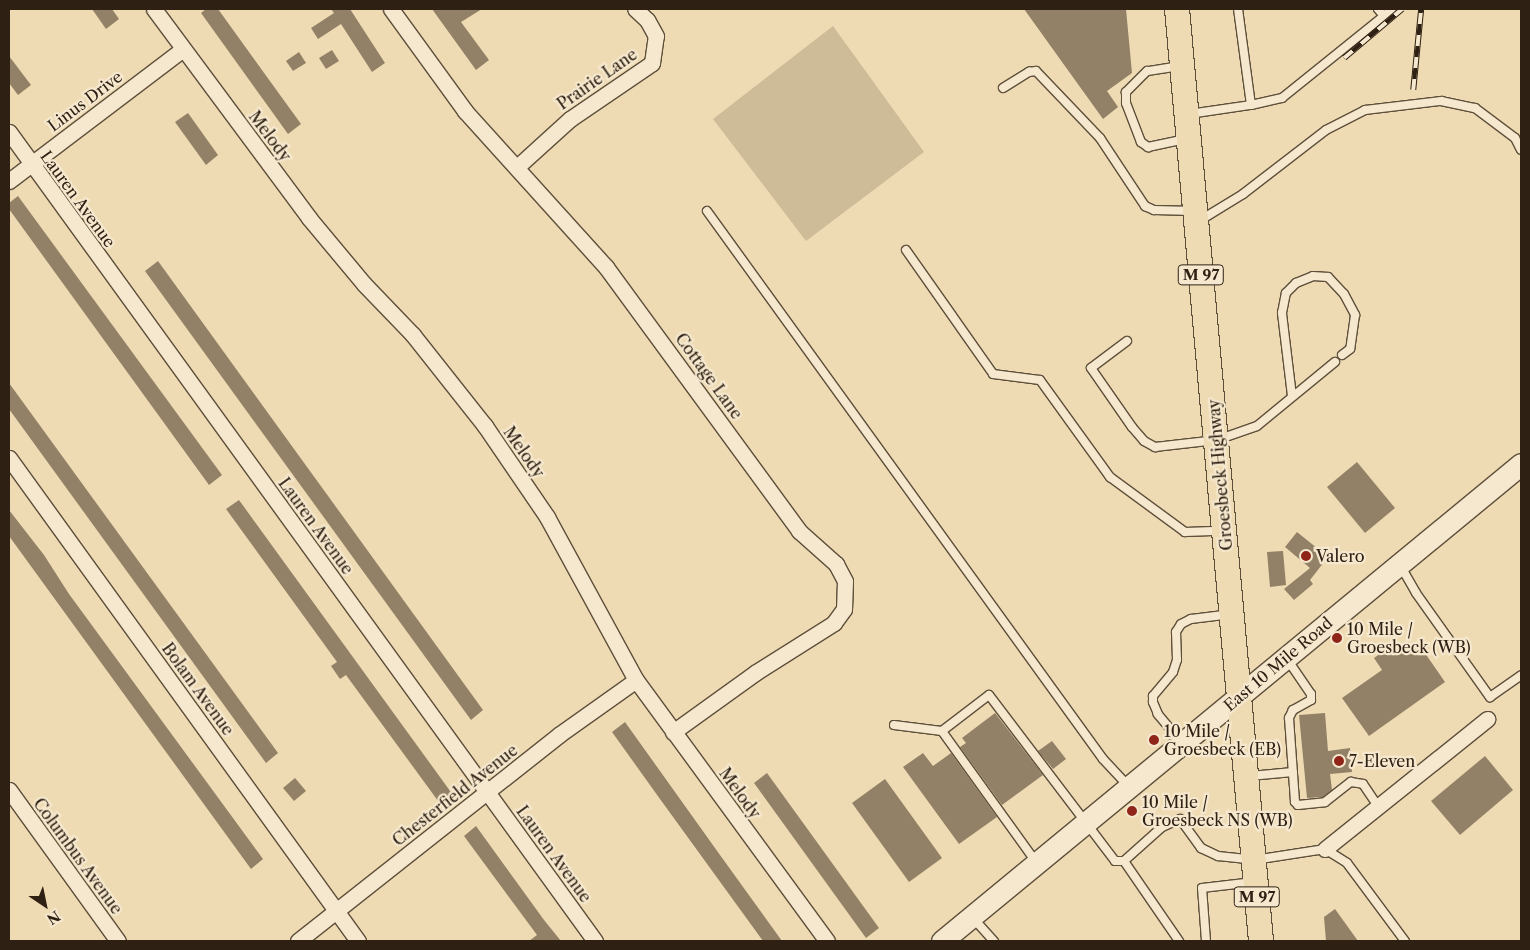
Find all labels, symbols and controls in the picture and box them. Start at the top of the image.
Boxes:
street label: Prairie Lane [553,44,641,114]
street label: Linus Drive [44,67,126,135]
street label: Melody [245,107,295,165]
street label: Lauren Avenue [36,147,120,251]
road number: M 97 [1177,262,1225,288]
street label: Cottage Lane [671,329,747,423]
street label: Groesbeck Highway [1204,398,1236,552]
street label: Melody [500,423,548,481]
street label: Lauren Avenue [274,474,358,578]
place label: Valero [1316,546,1365,566]
marker: Valero [1300,550,1312,562]
street label: East 10 Mile Road [1220,613,1336,715]
place label: 10 Mile / Groesbeck (WB) [1347,619,1471,657]
marker: 10 Mile / Groesbeck (WB) [1331,632,1343,644]
street label: Bolam Avenue [158,639,238,739]
place label: 10 Mile / Groesbeck (EB) [1164,721,1281,759]
marker: 10 Mile / Groesbeck (EB) [1148,734,1160,746]
street label: Chesterfield Avenue [388,740,522,850]
place label: 7-Eleven [1349,751,1415,771]
marker: 7-Eleven [1333,755,1345,767]
street label: Melody [715,764,765,822]
place label: 10 Mile / Groesbeck NS (WB) [1142,792,1293,830]
street label: Columbus Avenue [29,794,127,918]
street label: Lauren Avenue [512,802,596,906]
marker: 10 Mile / Groesbeck NS (WB) [1126,805,1138,817]
north arrow [20,880,70,930]
road number: M 97 [1233,884,1281,910]
text: N [43,907,63,928]

